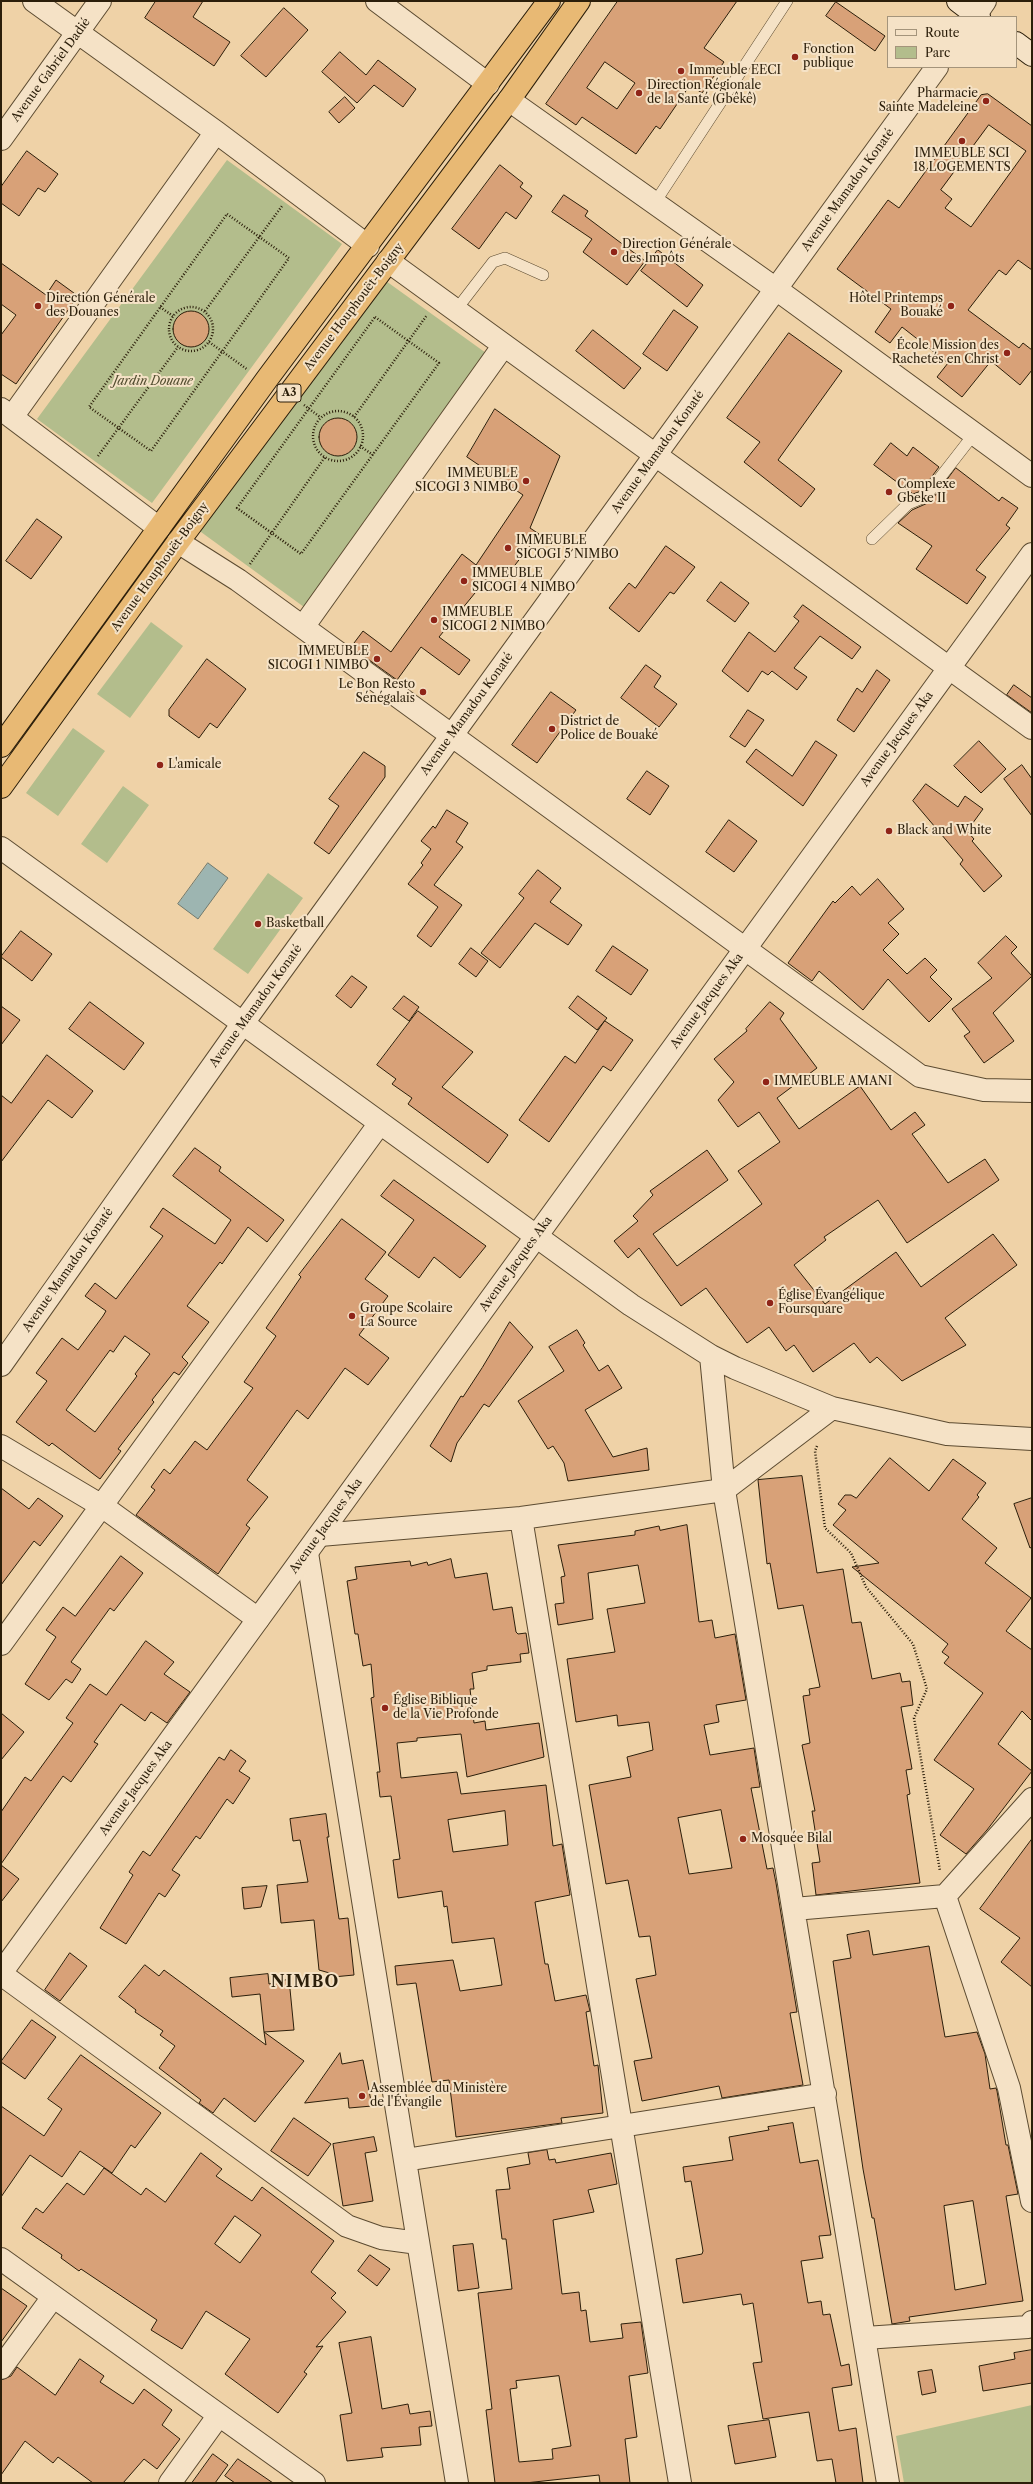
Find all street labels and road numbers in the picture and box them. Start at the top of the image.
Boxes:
street label: Avenue Gabriel Dadié [8,15,94,125]
street label: Avenue Mamadou Konaté [799,126,897,254]
street label: Avenue Houphouët-Boigny [301,240,407,374]
road number: A3 [277,384,301,402]
street label: Avenue Mamadou Konaté [609,388,707,516]
street label: Avenue Houphouët-Boigny [108,500,212,634]
street label: Avenue Mamadou Konaté [418,650,516,778]
street label: Avenue Jacques Aka [858,689,936,789]
street label: Avenue Mamadou Konaté [207,942,305,1070]
street label: Avenue Jacques Aka [668,951,746,1051]
street label: Avenue Mamadou Konaté [20,1205,116,1335]
street label: Avenue Jacques Aka [477,1214,555,1314]
street label: Avenue Jacques Aka [287,1476,365,1576]
street label: Avenue Jacques Aka [97,1738,175,1838]

